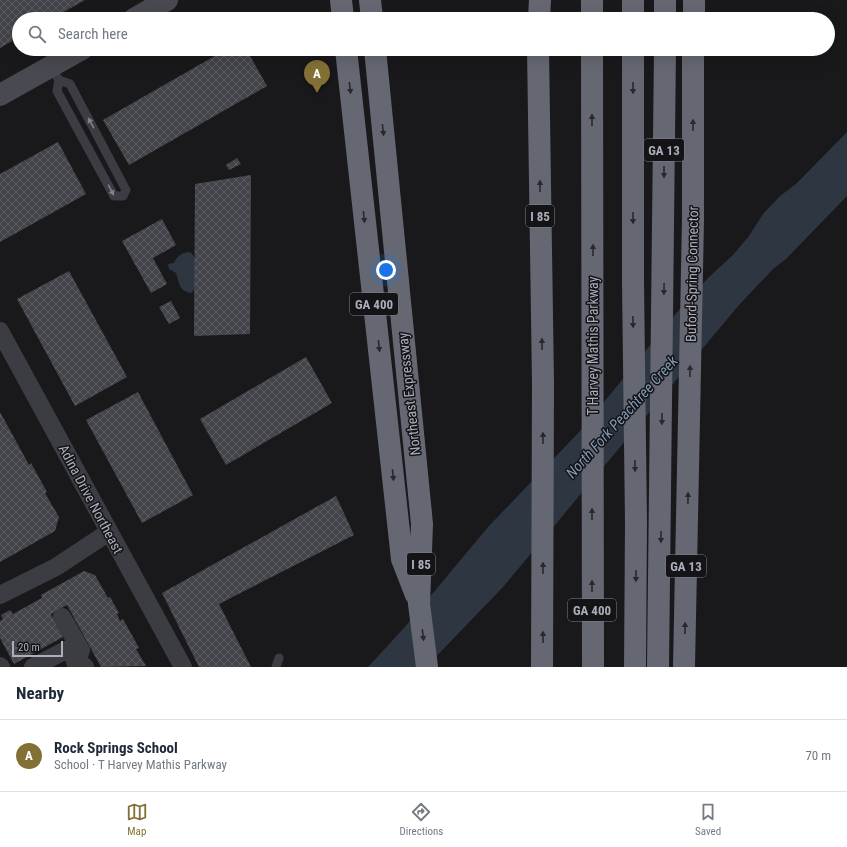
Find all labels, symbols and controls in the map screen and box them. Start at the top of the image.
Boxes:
search box [12,12,835,56]
icon: search [26,23,48,45]
text: Search here [58,25,128,43]
pin: A [304,60,330,93]
one-way arrow [347,82,354,94]
one-way arrow [630,82,636,95]
one-way arrow [589,113,595,126]
one-way arrow [88,117,94,129]
one-way arrow [690,118,696,131]
one-way arrow [380,124,386,136]
road number: GA 13 [644,139,684,161]
one-way arrow [661,166,667,179]
one-way arrow [537,179,543,192]
one-way arrow [108,184,114,196]
road number: I 85 [526,205,554,227]
street label: Buford-Spring Connector [683,206,701,342]
one-way arrow [361,211,368,223]
one-way arrow [630,212,636,225]
one-way arrow [590,243,596,256]
your location [376,260,396,280]
street label: T Harvey Mathis Parkway [585,276,601,415]
one-way arrow [661,283,667,296]
road number: GA 400 [350,293,398,315]
one-way arrow [630,316,636,329]
street label: Northeast Expressway [395,332,423,456]
one-way arrow [539,337,545,350]
one-way arrow [375,340,382,352]
water label: North Fork Peachtree Creek [562,352,682,482]
one-way arrow [687,364,693,377]
one-way arrow [659,413,665,426]
one-way arrow [540,431,546,444]
street label: Adina Drive Northeast [56,442,126,556]
one-way arrow [632,460,639,472]
one-way arrow [390,469,396,481]
one-way arrow [685,491,691,504]
one-way arrow [589,507,595,520]
one-way arrow [657,531,664,543]
road number: I 85 [407,553,435,575]
road number: GA 13 [666,555,706,577]
one-way arrow [540,561,546,574]
one-way arrow [633,570,639,583]
one-way arrow [589,579,595,592]
road number: GA 400 [568,599,616,621]
one-way arrow [682,621,688,634]
one-way arrow [420,629,426,641]
one-way arrow [540,630,546,643]
scale bar [12,639,63,658]
text: 20 m [18,641,40,654]
text: Nearby [16,683,64,703]
text: Rock Springs School [54,739,178,757]
text: A [25,748,33,763]
text: 70 m [805,748,831,763]
text: School · T Harvey Mathis Parkway [54,757,227,772]
tab: Map [126,801,148,838]
tab: Directions [399,801,443,838]
tab: Saved [695,801,721,838]

